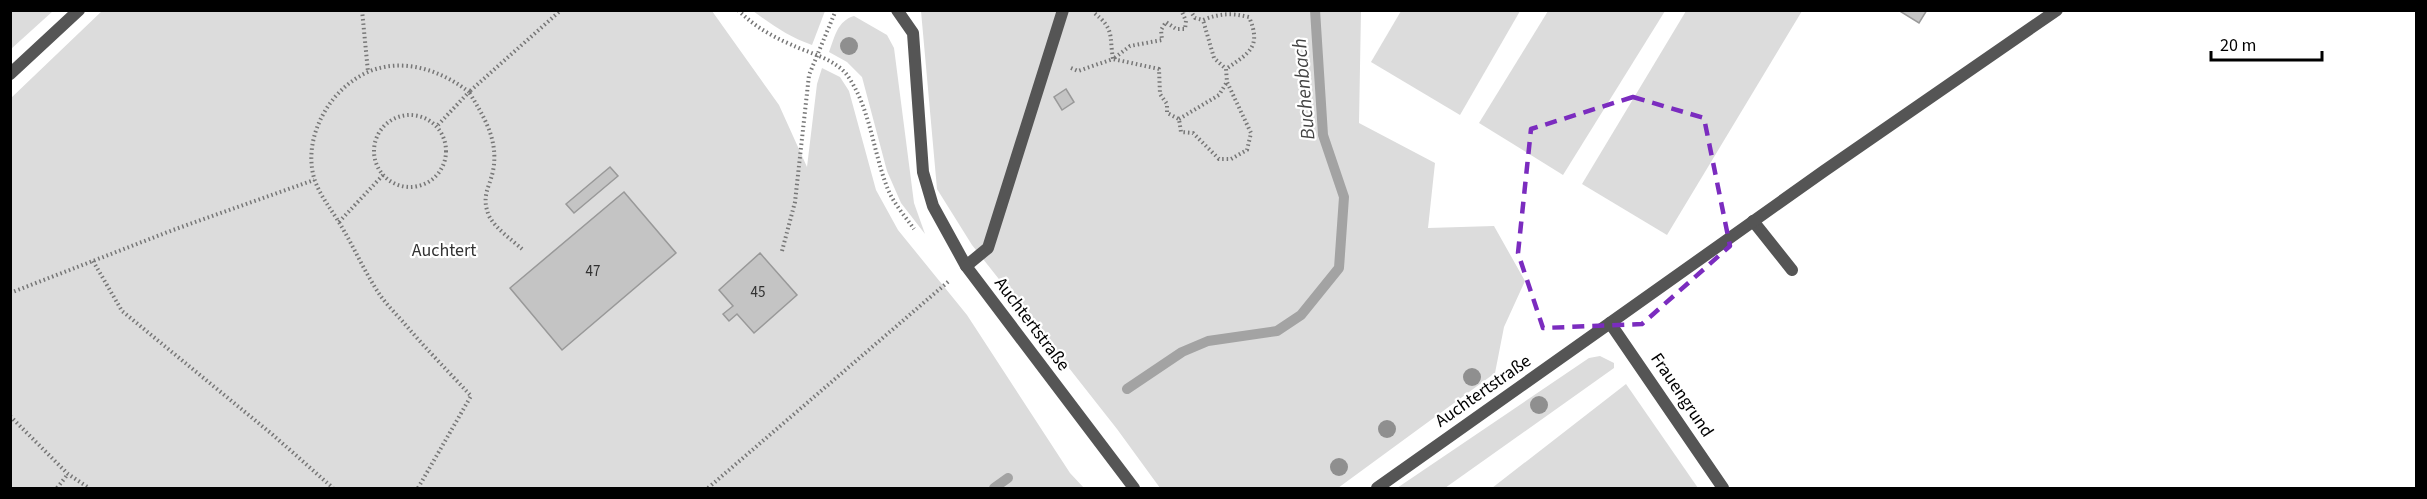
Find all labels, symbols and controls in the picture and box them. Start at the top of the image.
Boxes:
scale bar [2211,24,2322,62]
text: 20 m [2220,33,2256,58]
water label: Buchenbach [1286,37,1322,141]
park label: Auchtert [412,238,476,263]
house number: 47 [586,261,600,282]
street label: Auchtertstraße [988,272,1076,376]
house number: 45 [751,282,765,303]
street label: Frauengrund [1645,348,1719,442]
street label: Auchtertstraße [1430,349,1536,433]

